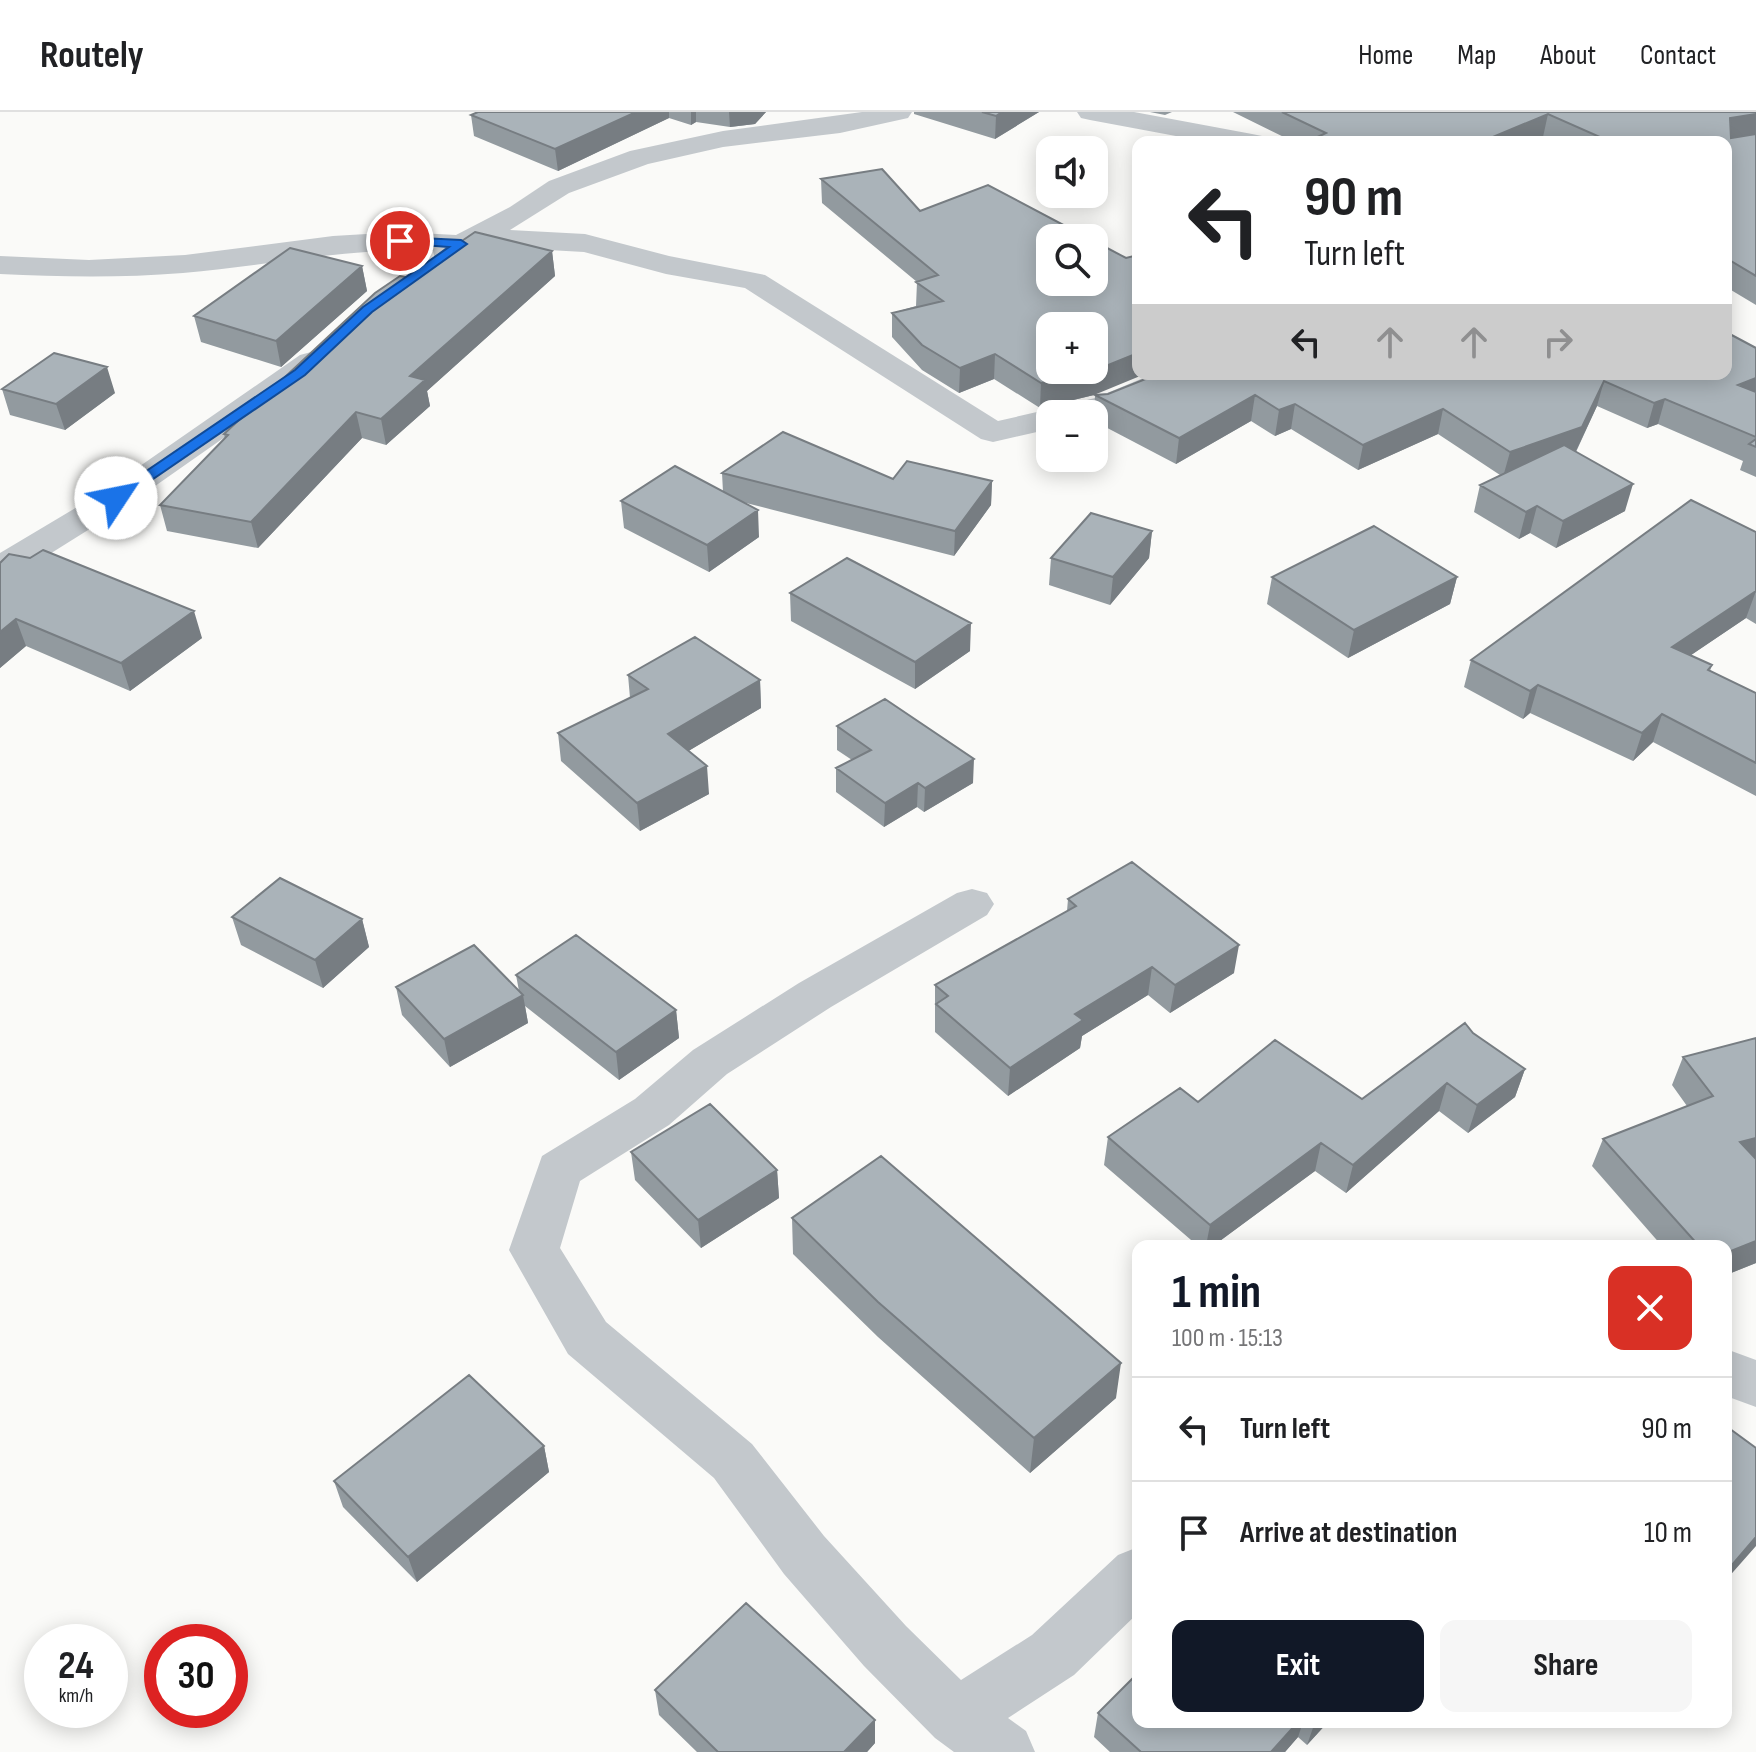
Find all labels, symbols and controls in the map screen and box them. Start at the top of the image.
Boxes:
text: Routely [40,33,144,78]
text: Home [1358,39,1413,72]
text: Map [1457,39,1496,72]
text: About [1540,39,1596,72]
text: Contact [1640,39,1716,72]
map controls [1036,136,1108,472]
button: sound [1036,136,1108,208]
text: 90 m [1304,165,1403,232]
icon: left [1172,168,1276,272]
pin [366,207,434,275]
icon: arrive [378,219,422,263]
button: search [1036,224,1108,296]
text: Turn left [1304,233,1405,276]
button: + [1036,312,1108,384]
icon: left [1284,320,1328,364]
icon: ahead [1368,320,1412,364]
icon: ahead [1452,320,1496,364]
icon: right [1536,320,1580,364]
button: − [1036,400,1108,472]
position arrow [74,456,158,540]
text: 1 min [1172,1264,1261,1321]
button: close [1608,1266,1692,1350]
text: 100 m · 15:13 [1172,1323,1283,1354]
icon: left [1172,1407,1216,1451]
text: Turn left [1240,1411,1330,1447]
text: 90 m [1641,1411,1692,1447]
icon: arrive [1172,1511,1216,1555]
text: Arrive at destination [1240,1515,1457,1551]
text: 10 m [1644,1515,1692,1551]
button: Exit [1172,1620,1424,1712]
button: Share [1440,1620,1692,1712]
speed limit sign: 30 [144,1624,248,1728]
text: 24 [58,1642,94,1690]
text: km/h [59,1684,93,1708]

